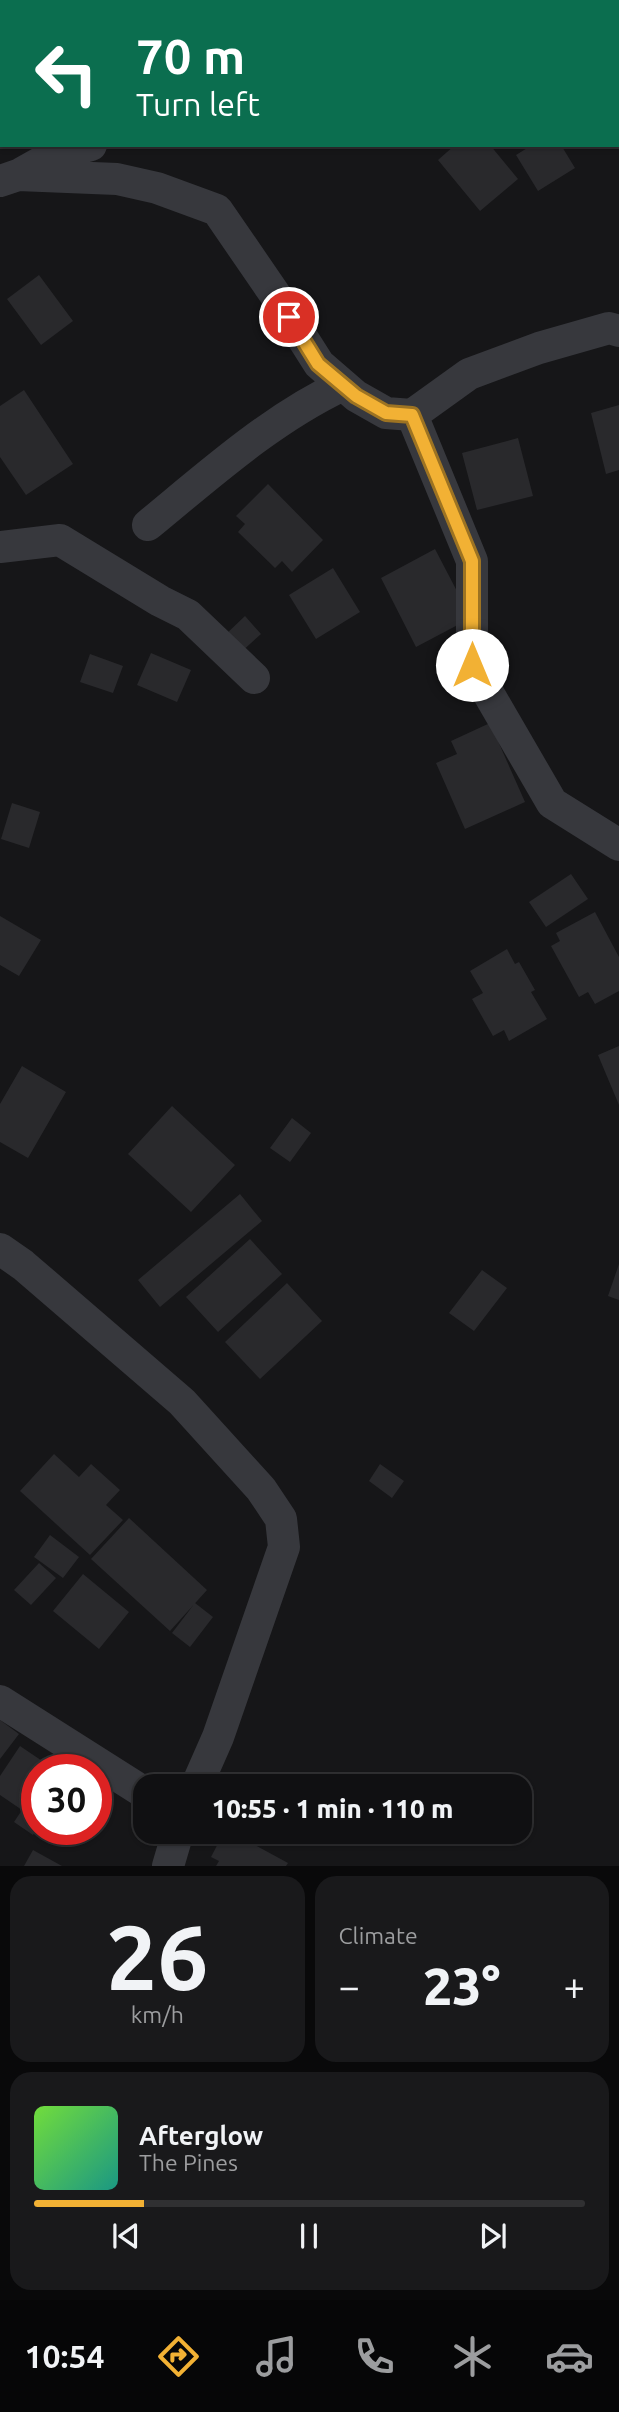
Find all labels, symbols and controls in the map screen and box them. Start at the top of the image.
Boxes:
icon: left [21,28,112,119]
text: 70 m [136,28,245,83]
text: Turn left [136,86,260,122]
pin [259,287,319,347]
icon: arrive [270,298,308,336]
position arrow [435,628,509,702]
speed limit sign: 30 [21,1754,112,1845]
text: 10:55 · 1 min · 110 m [212,1794,453,1823]
text: 26 [106,1905,209,2007]
text: Climate [339,1923,418,1948]
text: 23° [423,1957,501,2015]
text: − [339,1965,360,2007]
text: + [564,1965,585,2007]
text: km/h [131,2002,184,2027]
text: Afterglow [139,2121,263,2150]
text: The Pines [139,2150,238,2175]
icon: previous [107,2217,145,2255]
icon: pause [290,2217,328,2255]
icon: next [474,2217,512,2255]
icon: directions [154,2332,203,2381]
icon: music [252,2332,301,2381]
icon: phone [350,2332,399,2381]
icon: climate [448,2332,497,2381]
icon: car [545,2332,594,2381]
text: 10:54 [24,2338,105,2374]

